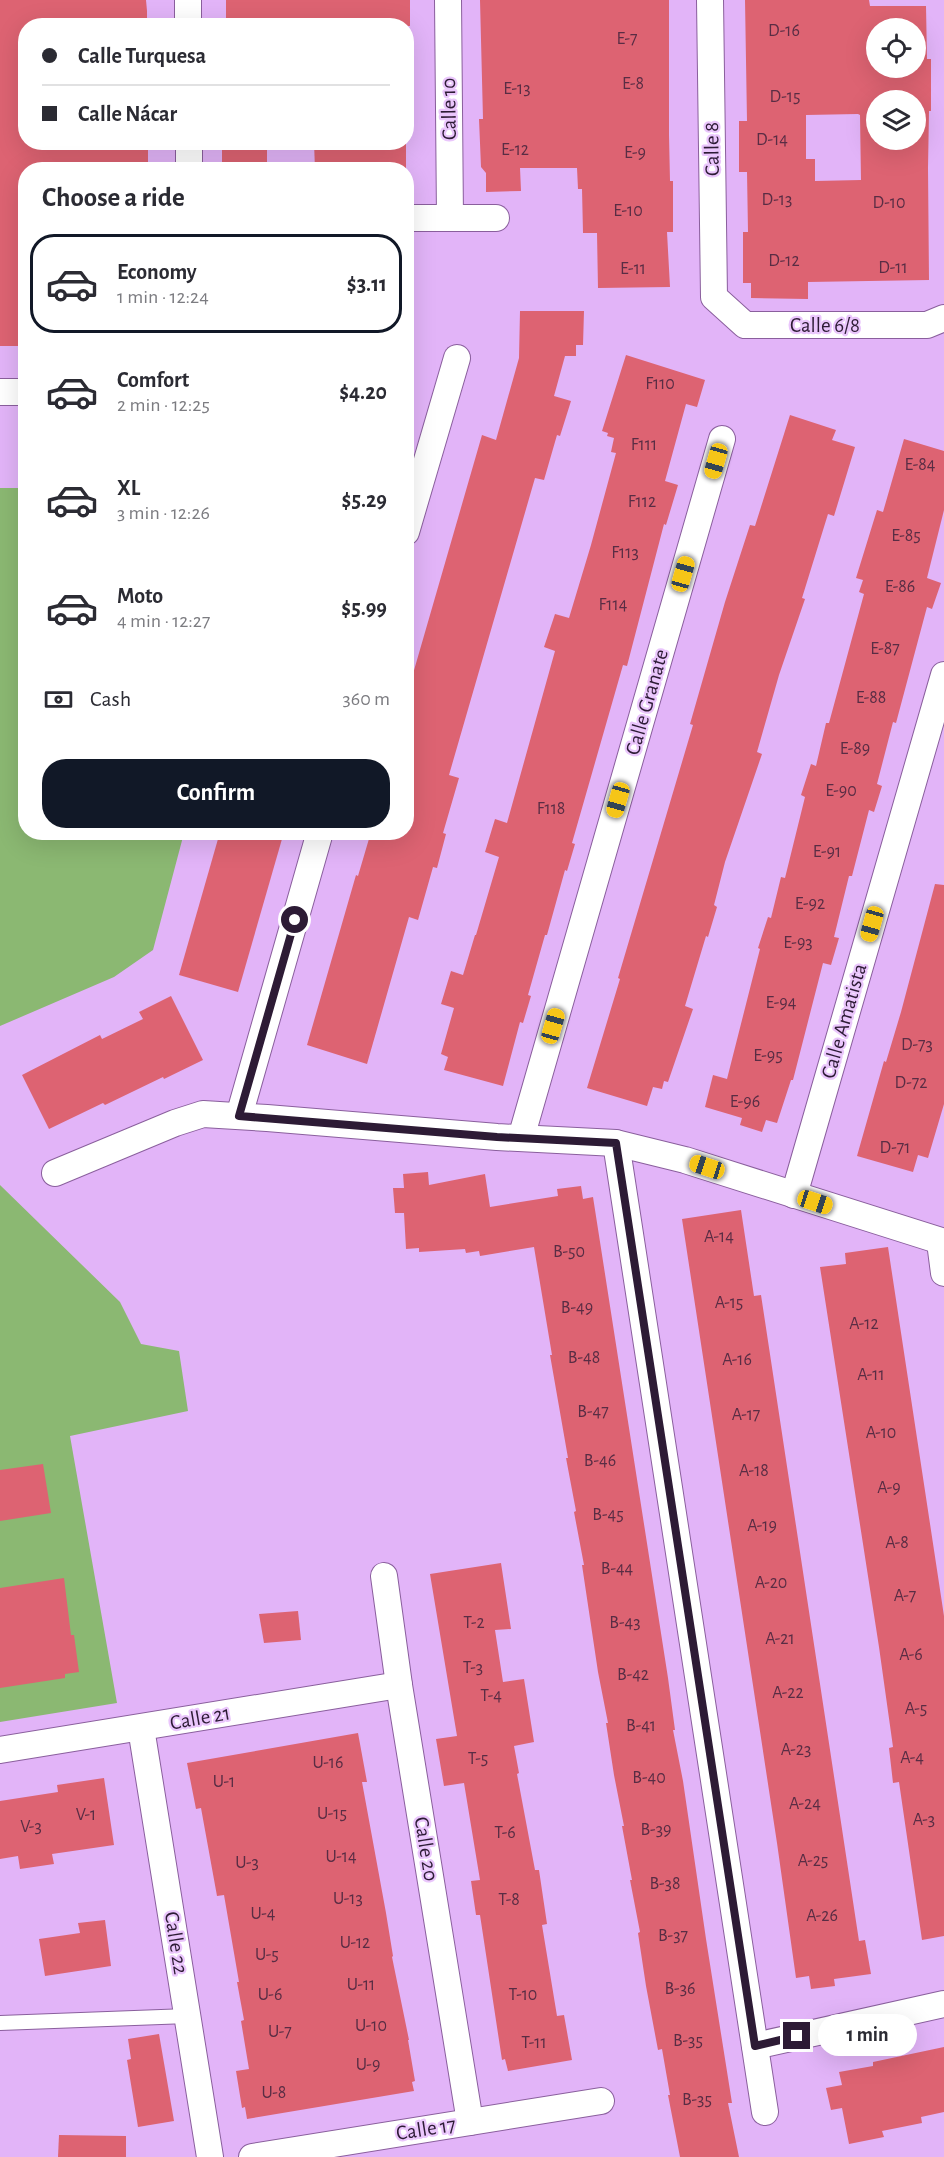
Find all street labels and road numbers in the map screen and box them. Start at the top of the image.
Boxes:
street label: Calle 10 [438,78,460,140]
street label: Calle 8 [701,122,723,176]
street label: Calle 6/8 [790,315,860,336]
street label: Calle Granate [622,647,672,757]
street label: Calle Amatista [818,961,871,1081]
street label: Calle 21 [168,1702,232,1734]
street label: Calle 20 [411,1815,441,1883]
street label: Calle 22 [161,1910,191,1976]
street label: Calle 17 [395,2114,458,2144]

